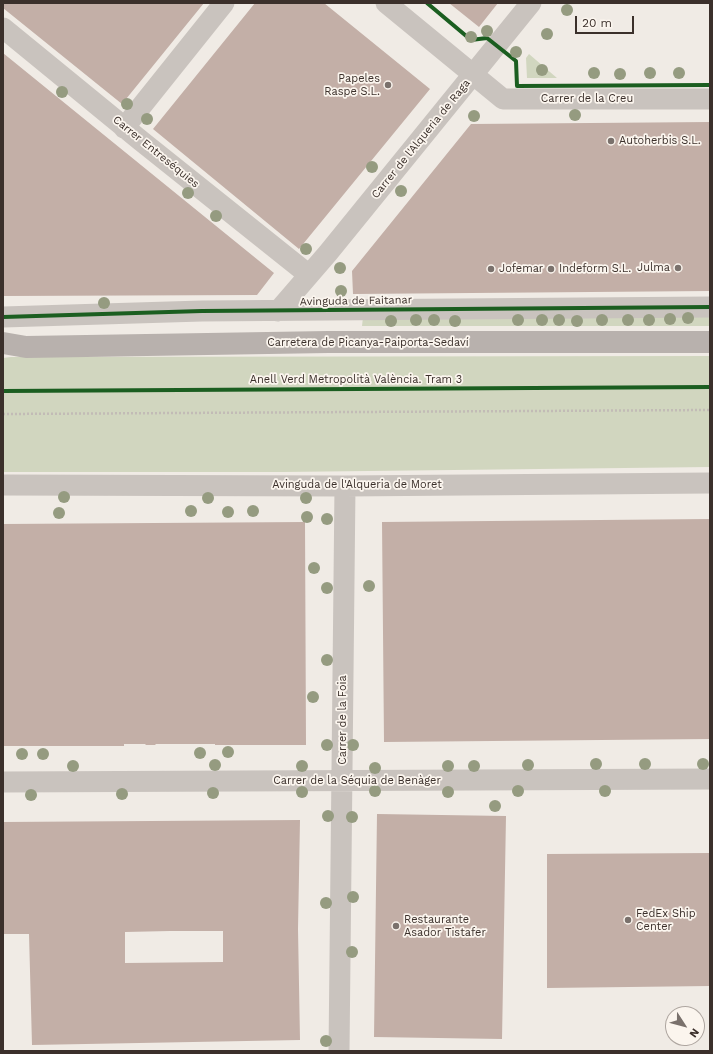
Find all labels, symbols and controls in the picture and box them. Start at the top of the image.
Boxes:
scale bar [577,8,636,34]
text: 20 m [582,16,612,30]
place label: Papeles Raspe S.L. [324,72,380,98]
street label: Carrer de l'Alqueria de Raga [369,77,473,201]
marker: Papeles Raspe S.L. [383,80,393,90]
street label: Carrer de la Creu [541,92,633,106]
street label: Carrer Entreséquies [110,113,202,191]
place label: Autoherbis S.L. [619,134,701,148]
marker: Autoherbis S.L. [606,136,616,146]
place label: Julma [637,261,670,275]
place label: Jofemar [499,262,543,276]
place label: Indeform S.L. [559,262,631,276]
marker: Julma [673,263,683,273]
marker: Jofemar [486,264,496,274]
marker: Indeform S.L. [546,264,556,274]
street label: Avinguda de Faitanar [300,293,412,309]
street label: Carretera de Picanya-Paiporta-Sedaví [267,336,469,350]
street label: Anell Verd Metropolità València. Tram 3 [250,373,462,387]
street label: Avinguda de l'Alqueria de Moret [272,478,442,492]
street label: Carrer de la Foia [336,675,350,765]
street label: Carrer de la Séquia de Benàger [273,774,441,788]
place label: FedEx Ship Center [636,907,696,933]
place label: Restaurante Asador Tistafer [404,913,486,939]
marker: FedEx Ship Center [623,915,633,925]
marker: Restaurante Asador Tistafer [391,921,401,931]
north arrow [665,1006,705,1046]
text: N [687,1026,702,1040]

